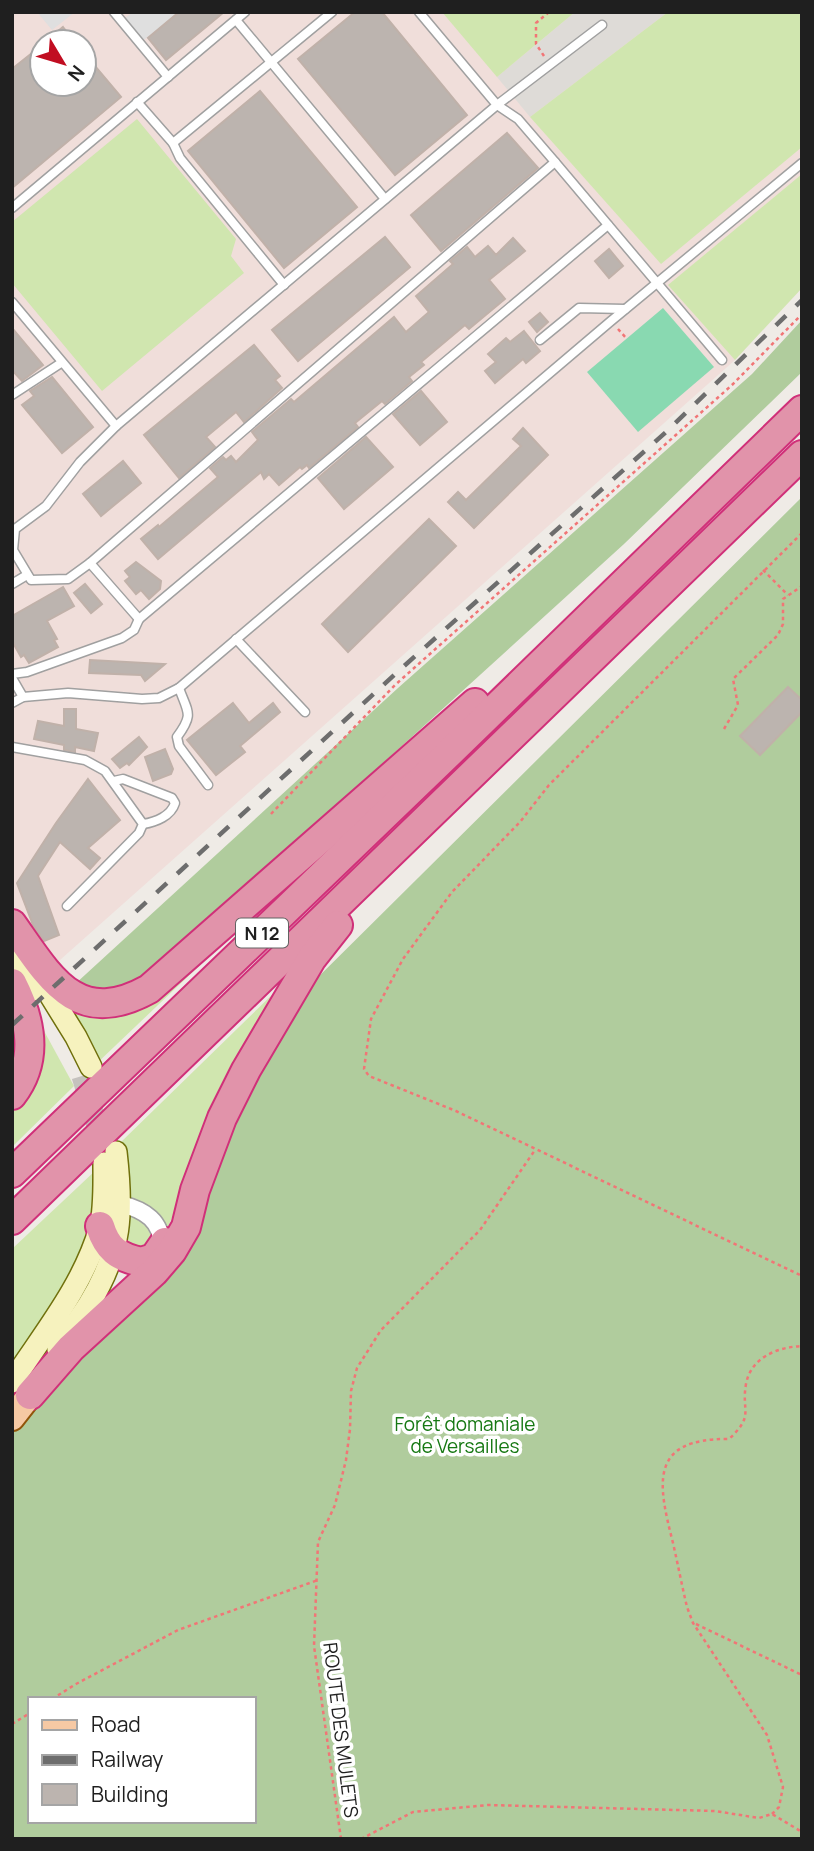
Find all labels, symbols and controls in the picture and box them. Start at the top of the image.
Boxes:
north arrow [28,28,98,98]
text: N [62,60,91,87]
road number: N 12 [236,918,288,948]
park label: Forêt domaniale de Versailles [395,1411,535,1459]
street label: ROUTE DES MULETS [317,1641,365,1819]
legend [28,1697,256,1823]
text: Road [91,1710,141,1738]
text: Railway [91,1745,163,1773]
text: Building [91,1780,168,1808]

